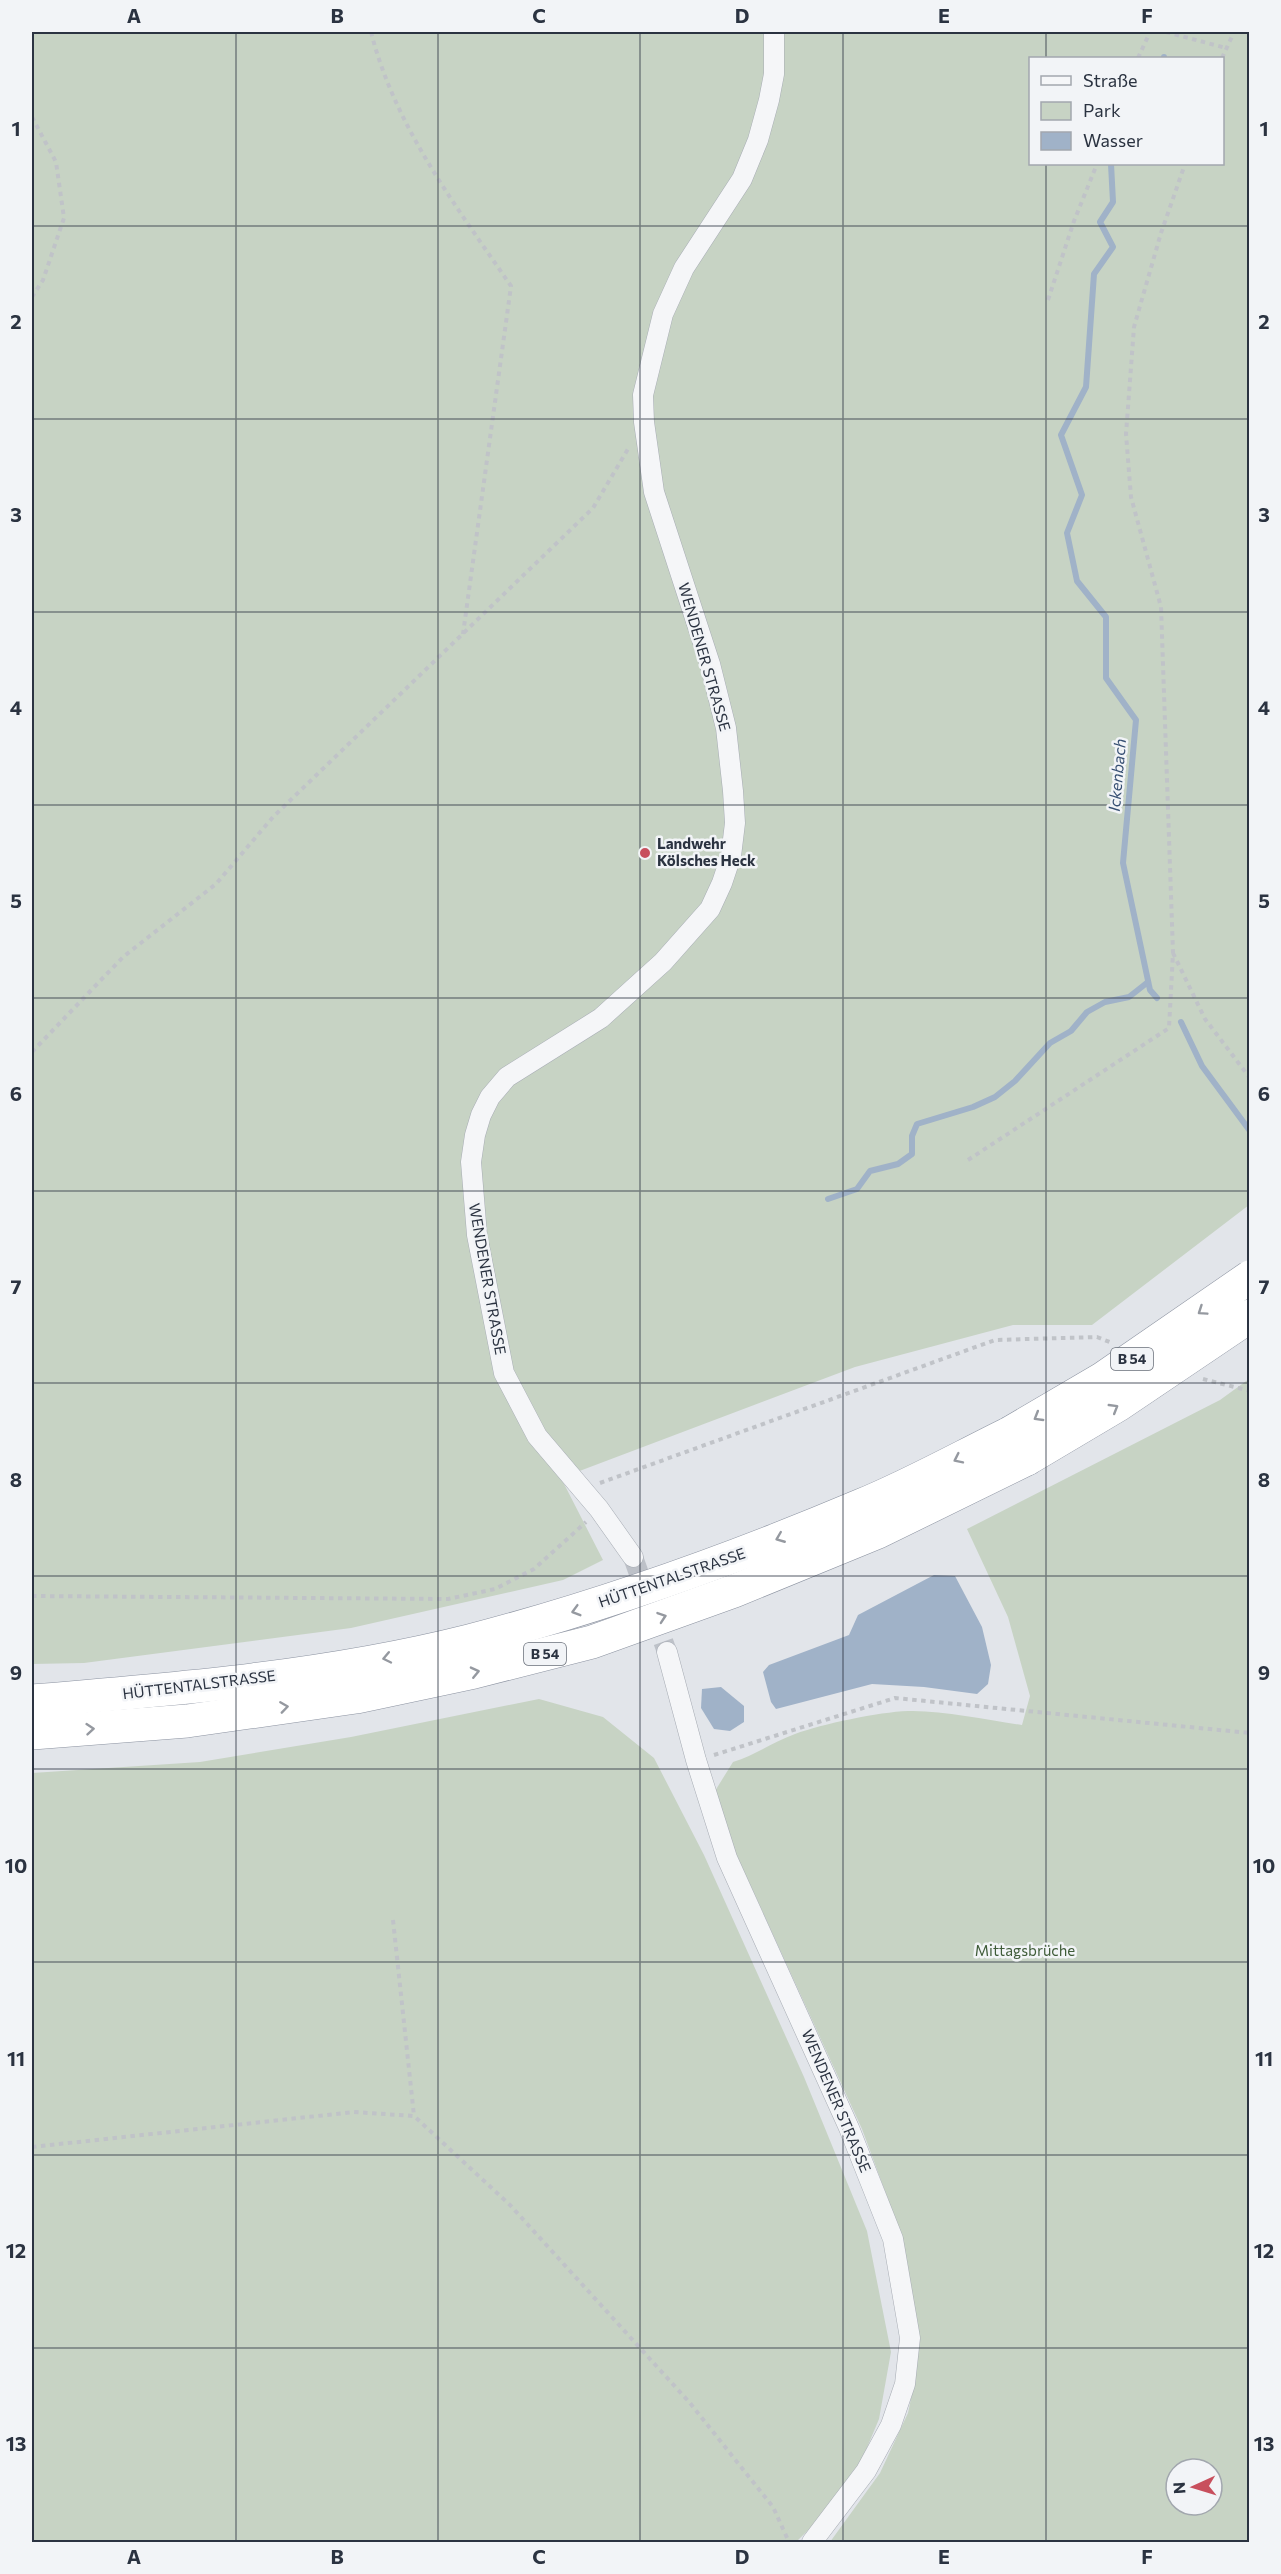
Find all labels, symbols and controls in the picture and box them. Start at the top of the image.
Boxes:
text: A [127,3,141,27]
text: B [330,3,344,27]
text: C [532,3,546,27]
text: D [735,3,749,27]
text: E [938,3,950,27]
text: F [1141,3,1153,27]
legend [1029,57,1224,165]
text: Straße [1083,69,1138,91]
text: Park [1083,99,1121,121]
text: 1 [11,116,21,140]
text: 1 [1259,116,1269,140]
text: Wasser [1083,129,1143,151]
text: 2 [10,309,22,333]
text: 2 [1258,309,1270,333]
text: 3 [10,502,22,526]
text: 3 [1258,502,1270,526]
street label: WENDENER STRASSE [675,580,735,733]
text: 4 [10,695,22,719]
text: 4 [1258,695,1270,719]
water label: Ickenbach [1104,738,1129,812]
place label: Landwehr Kölsches Heck [657,834,756,869]
marker: Landwehr Kölsches Heck [638,846,652,860]
text: 5 [10,888,22,912]
text: 5 [1258,888,1270,912]
text: 6 [10,1081,22,1105]
text: 6 [1258,1081,1270,1105]
street label: WENDENER STRASSE [466,1202,510,1356]
text: 7 [11,1274,22,1298]
text: 7 [1259,1274,1270,1298]
one-way arrow [1198,1304,1209,1315]
road number: B 54 [1111,1348,1153,1370]
one-way arrow [1108,1403,1118,1415]
one-way arrow [1034,1409,1044,1421]
one-way arrow [953,1451,964,1463]
text: 8 [10,1467,22,1491]
text: 8 [1258,1467,1270,1491]
one-way arrow [775,1531,786,1543]
street label: HÜTTENTALSTRASSE [596,1543,747,1611]
one-way arrow [572,1603,582,1616]
one-way arrow [656,1611,667,1624]
road number: B 54 [524,1643,566,1665]
one-way arrow [383,1651,393,1664]
text: 9 [10,1660,22,1684]
text: 9 [1258,1660,1270,1684]
street label: HÜTTENTALSTRASSE [121,1666,276,1702]
one-way arrow [470,1666,480,1679]
one-way arrow [279,1702,288,1714]
one-way arrow [85,1723,94,1736]
text: 10 [5,1853,27,1877]
text: 10 [1253,1853,1275,1877]
park label: Mittagsbrüche [975,1941,1075,1959]
street label: WENDENER STRASSE [799,2026,875,2175]
text: 11 [7,2046,25,2070]
text: 11 [1255,2046,1273,2070]
text: 12 [6,2238,26,2262]
text: 12 [1254,2238,1274,2262]
text: 13 [6,2431,26,2455]
text: 13 [1254,2431,1274,2455]
north arrow [1164,2457,1224,2517]
text: N [1169,2481,1188,2495]
text: A [127,2544,141,2568]
text: B [330,2544,344,2568]
text: C [532,2544,546,2568]
text: D [735,2544,749,2568]
text: E [938,2544,950,2568]
text: F [1141,2544,1153,2568]

